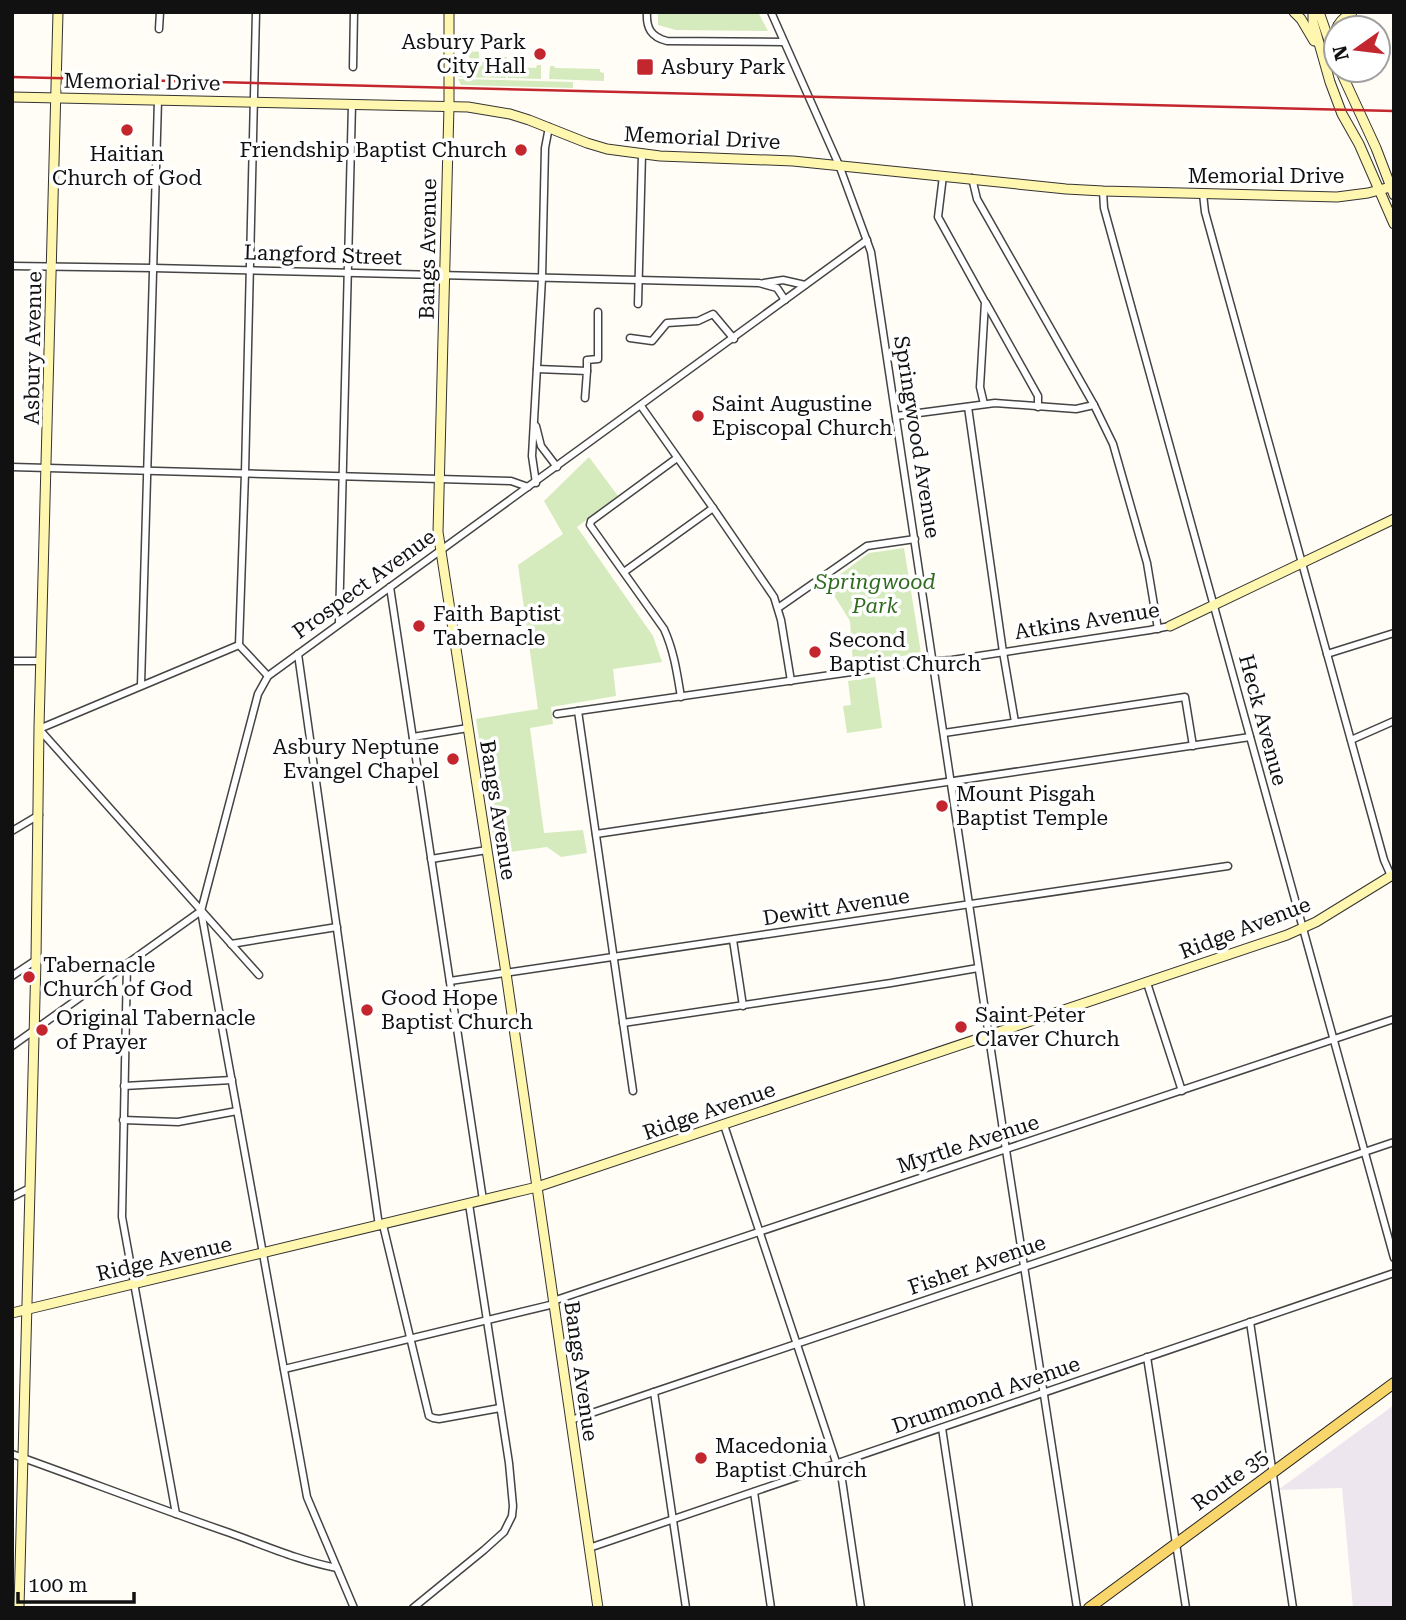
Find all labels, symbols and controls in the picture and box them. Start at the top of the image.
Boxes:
north arrow [1322,14,1392,84]
place label: Asbury Park City Hall [401,30,526,78]
text: N [1328,43,1354,63]
marker: Asbury Park City Hall [532,46,548,62]
place label: Asbury Park [661,55,786,79]
marker: Asbury Park [635,57,655,77]
street label: Memorial Drive [63,69,221,95]
marker: Haitian Church of God [119,122,135,138]
street label: Memorial Drive [623,122,781,154]
place label: Friendship Baptist Church [239,138,507,162]
place label: Haitian Church of God [52,142,202,190]
marker: Friendship Baptist Church [513,142,529,158]
street label: Memorial Drive [1188,164,1344,188]
street label: Bangs Avenue [415,178,441,320]
street label: Langford Street [243,240,403,270]
street label: Asbury Avenue [20,271,46,425]
street label: Springwood Avenue [889,334,945,540]
place label: Saint Augustine Episcopal Church [712,392,893,440]
marker: Saint Augustine Episcopal Church [690,408,706,424]
street label: Prospect Avenue [288,524,440,644]
park label: Springwood Park [813,570,936,618]
street label: Atkins Avenue [1013,598,1161,644]
place label: Faith Baptist Tabernacle [433,602,561,650]
marker: Faith Baptist Tabernacle [411,618,427,634]
place label: Second Baptist Church [829,628,981,676]
marker: Second Baptist Church [807,644,823,660]
street label: Heck Avenue [1234,652,1292,788]
place label: Asbury Neptune Evangel Chapel [273,735,439,783]
street label: Bangs Avenue [475,738,521,882]
marker: Asbury Neptune Evangel Chapel [445,751,461,767]
place label: Mount Pisgah Baptist Temple [956,782,1108,830]
marker: Mount Pisgah Baptist Temple [934,798,950,814]
street label: Dewitt Avenue [761,884,911,930]
street label: Ridge Avenue [1176,892,1314,964]
place label: Tabernacle Church of God [43,953,193,1001]
marker: Tabernacle Church of God [21,969,37,985]
place label: Good Hope Baptist Church [381,986,533,1034]
marker: Good Hope Baptist Church [359,1002,375,1018]
place label: Saint Peter Claver Church [975,1003,1120,1051]
place label: Original Tabernacle of Prayer [56,1006,256,1054]
marker: Saint Peter Claver Church [953,1019,969,1035]
marker: Original Tabernacle of Prayer [34,1022,50,1038]
street label: Ridge Avenue [640,1077,778,1145]
street label: Myrtle Avenue [894,1110,1042,1178]
street label: Fisher Avenue [905,1230,1049,1300]
street label: Ridge Avenue [94,1232,234,1286]
street label: Bangs Avenue [559,1299,603,1443]
street label: Drummond Avenue [889,1352,1083,1438]
place label: Macedonia Baptist Church [715,1434,867,1482]
street label: Route 35 [1187,1444,1273,1516]
marker: Macedonia Baptist Church [693,1450,709,1466]
scale bar [18,1560,133,1604]
text: 100 m [28,1573,88,1597]

